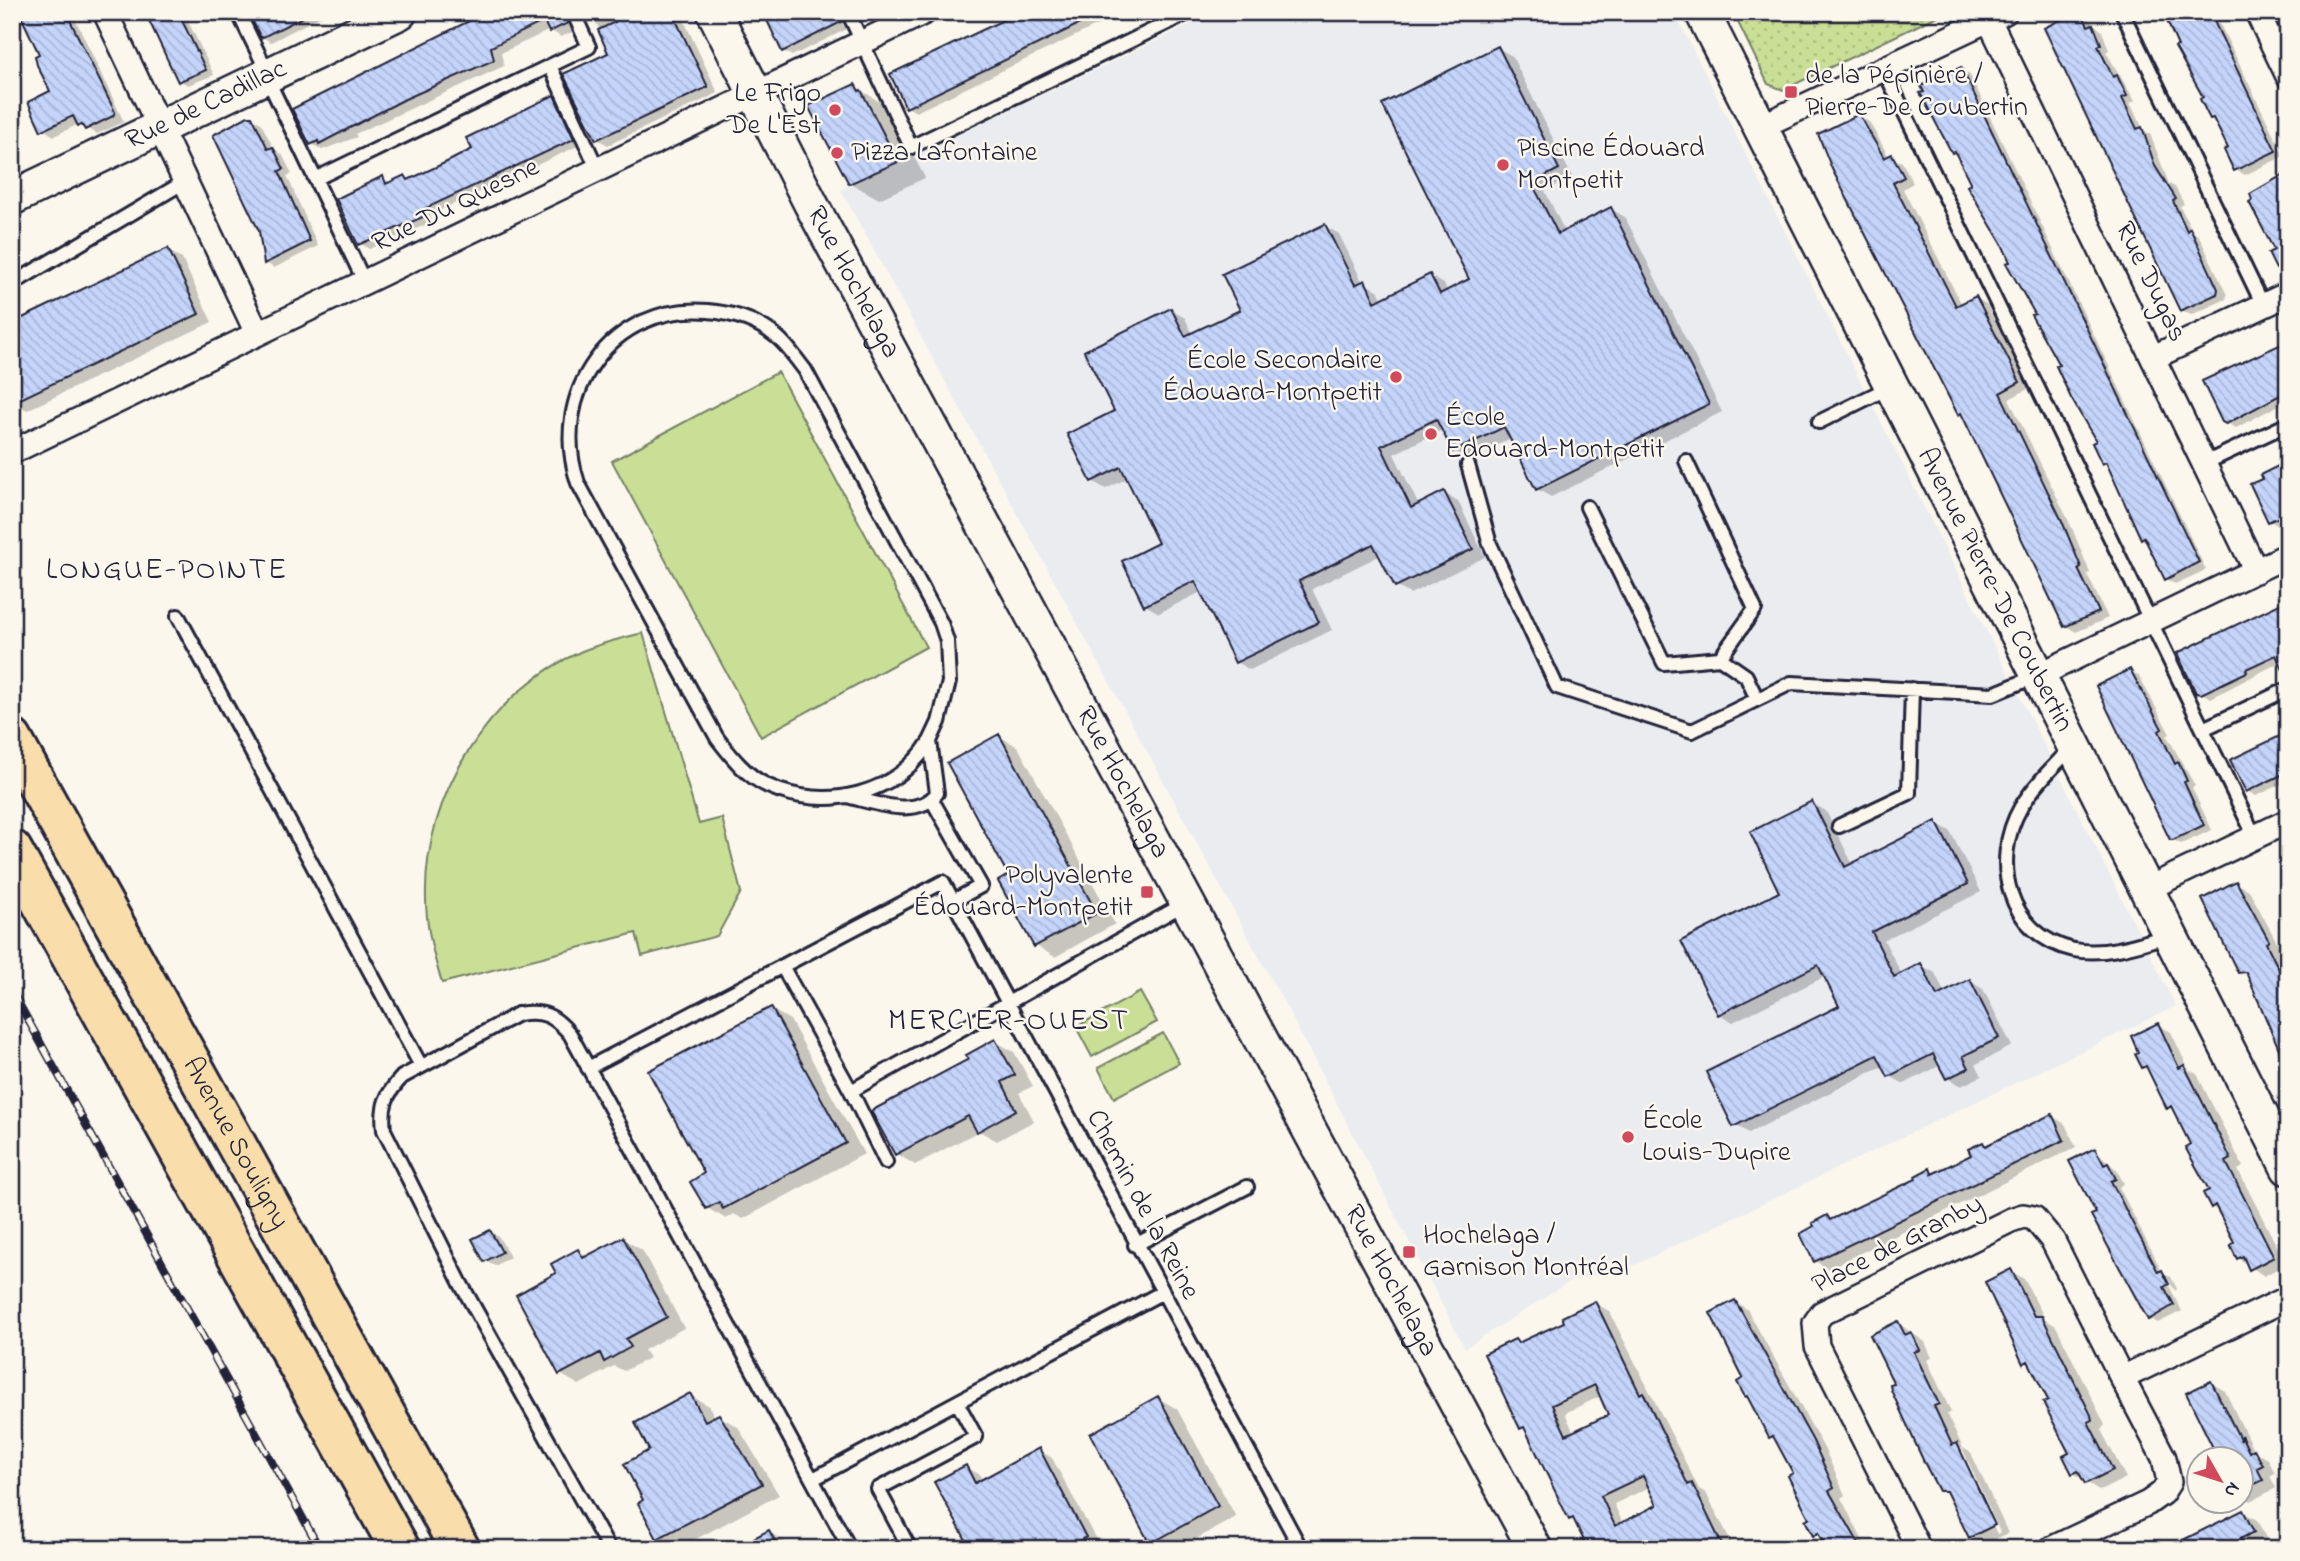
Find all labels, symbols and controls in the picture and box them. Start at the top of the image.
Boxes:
street label: Rue de Cadillac [118,49,294,161]
place label: de la Pépinière / Pierre-De Coubertin [1805,56,2028,129]
place label: Le Frigo De L'Est [726,74,821,147]
marker: de la Pépinière / Pierre-De Coubertin [1783,84,1799,100]
marker: Le Frigo De L'Est [827,102,843,118]
place label: Piscine Édouard Montpetit [1517,129,1705,202]
place label: Pizza Lafontaine [851,133,1038,174]
marker: Pizza Lafontaine [829,145,845,161]
street label: Rue Du Quesne [365,148,547,264]
marker: Piscine Édouard Montpetit [1495,157,1511,173]
street label: Rue Hochelaga [795,199,911,366]
street label: Rue Dugas [2103,215,2197,349]
place label: École Secondaire Édouard-Montpetit [1162,341,1382,414]
marker: École Secondaire Édouard-Montpetit [1388,369,1404,385]
place label: École Edouard-Montpetit [1445,398,1665,471]
marker: École Edouard-Montpetit [1423,426,1439,442]
street label: Avenue Pierre-De Coubertin [1906,441,2084,739]
district label: LONGUE-POINTE [46,549,288,593]
street label: Rue Hochelaga [1065,699,1180,866]
place label: Polyvalente Édouard-Montpetit [913,856,1133,929]
marker: Polyvalente Édouard-Montpetit [1139,884,1155,900]
district label: MERCIER-OUEST [888,1000,1130,1044]
street label: Avenue Souligny [171,1050,300,1237]
place label: École Louis-Dupire [1642,1101,1791,1174]
street label: Chemin de la Reine [1075,1103,1210,1308]
marker: École Louis-Dupire [1620,1129,1636,1145]
street label: Place de Granby [1805,1184,1991,1306]
street label: Rue Hochelaga [1333,1197,1448,1364]
place label: Hochelaga / Garnison Montréal [1423,1216,1629,1289]
marker: Hochelaga / Garnison Montréal [1401,1244,1417,1260]
north arrow [2184,1446,2254,1516]
text: N [2217,1476,2246,1503]

